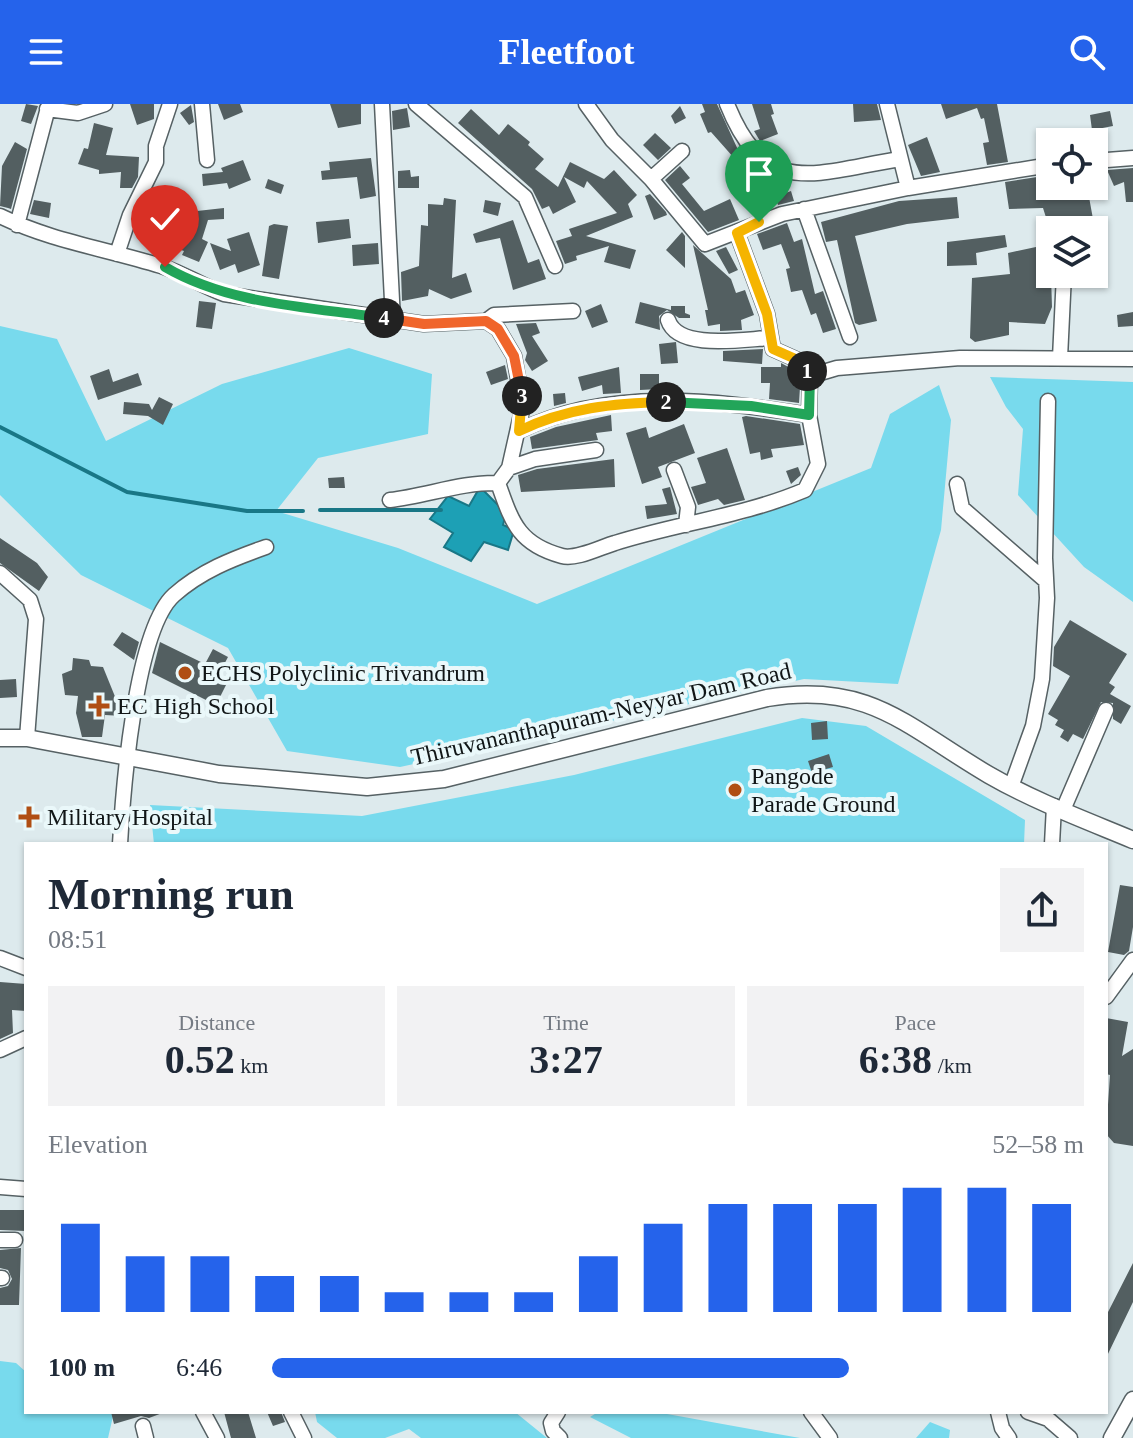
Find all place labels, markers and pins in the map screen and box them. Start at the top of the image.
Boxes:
pin [725,140,793,222]
pin [131,185,199,267]
pin: 4 [364,298,404,338]
pin: 1 [787,351,827,391]
pin: 3 [502,376,542,416]
pin: 2 [646,382,686,422]
place label: ECHS Polyclinic Trivandrum [201,660,485,686]
marker: ECHS Polyclinic Trivandrum [176,664,194,682]
place label: EC High School [117,693,275,719]
marker: EC High School [88,695,110,717]
place label: Pangode Parade Ground [751,763,896,817]
marker: Pangode Parade Ground [726,781,744,799]
place label: Military Hospital [47,804,213,830]
marker: Military Hospital [18,806,40,828]

